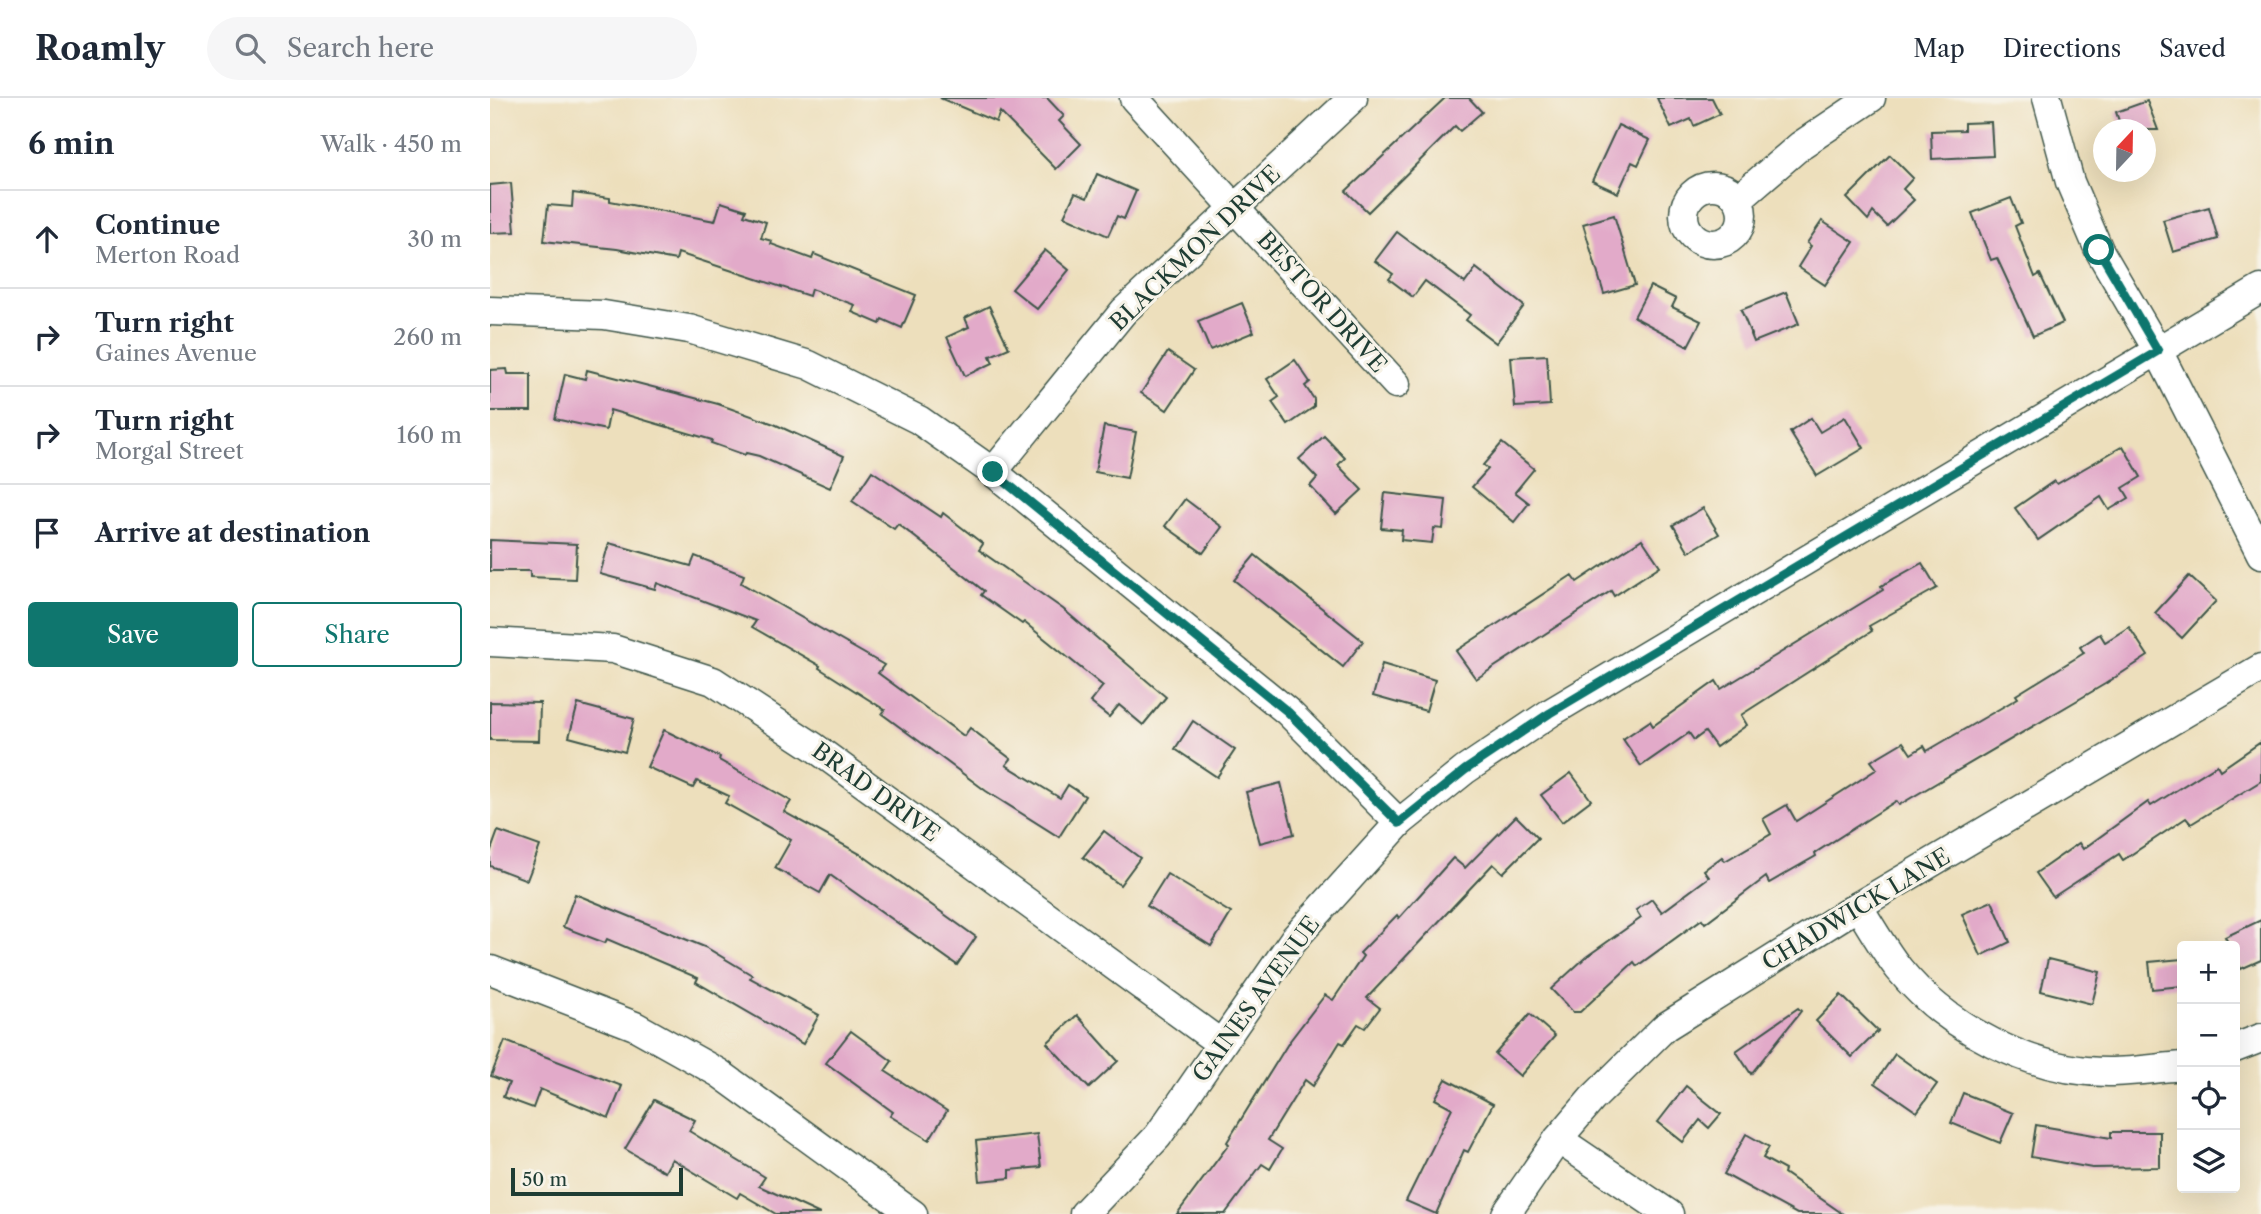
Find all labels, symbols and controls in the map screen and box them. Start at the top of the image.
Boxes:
search box [207,17,697,80]
text: Roamly [35,28,165,69]
icon: search [231,29,269,67]
text: Search here [287,32,434,64]
text: Map [1913,34,1965,63]
text: Directions [2003,34,2121,63]
text: Saved [2159,34,2226,63]
north arrow [2093,119,2156,182]
text: 6 min [28,125,115,162]
text: Walk · 450 m [320,130,462,158]
street label: BLACKMON DRIVE [1104,159,1286,337]
text: Continue [95,209,220,241]
icon: ahead [28,220,66,258]
text: 30 m [407,225,462,253]
street label: BESTOR DRIVE [1251,226,1393,378]
route start [2083,234,2114,265]
text: Merton Road [95,241,240,269]
text: Turn right [95,307,234,339]
icon: right [28,318,66,356]
text: 260 m [393,323,462,351]
text: Gaines Avenue [95,339,257,367]
text: Turn right [95,405,234,437]
icon: right [28,416,66,454]
text: 160 m [397,421,462,449]
text: Morgal Street [95,437,244,465]
route end [977,456,1008,487]
icon: arrive [28,514,66,552]
text: Arrive at destination [95,517,370,549]
button: Save [28,602,238,667]
button: Share [252,602,462,667]
street label: BRAD DRIVE [807,736,945,848]
street label: CHADWICK LANE [1757,842,1955,976]
street label: GAINES AVENUE [1186,911,1326,1087]
map controls [2177,941,2240,1193]
button: + [2177,941,2240,1004]
button: − [2177,1004,2240,1067]
button: locate [2177,1067,2240,1130]
button: layers [2177,1130,2240,1193]
scale bar [511,1165,682,1197]
text: 50 m [522,1168,567,1191]

